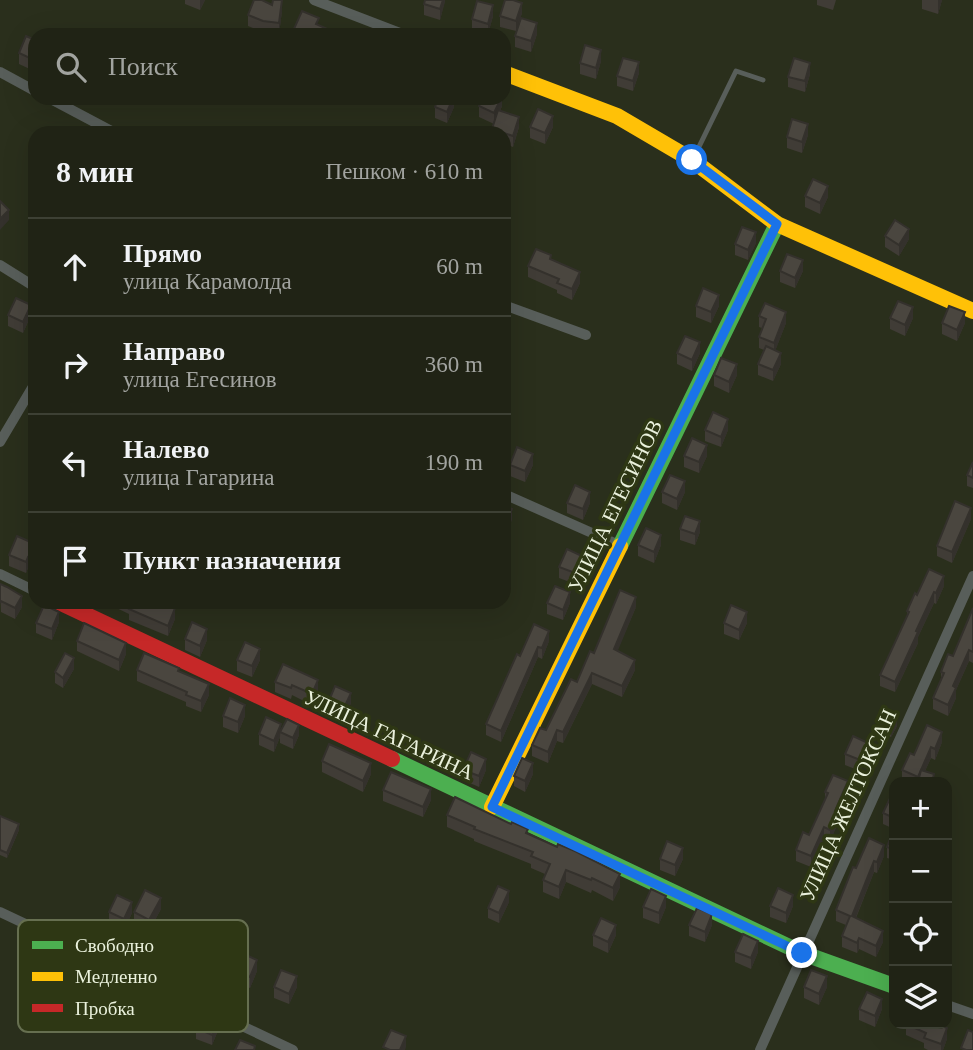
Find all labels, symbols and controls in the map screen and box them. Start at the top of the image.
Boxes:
search box [28,28,511,105]
icon: search [52,48,90,86]
text: Поиск [108,52,178,81]
route start [676,144,707,175]
text: 8 мин [56,155,134,188]
text: Пешком · 610 m [326,159,483,184]
text: Прямо [123,239,202,268]
icon: ahead [56,248,94,286]
text: 60 m [436,254,483,279]
text: улица Карамолда [123,269,292,294]
text: Направо [123,337,225,366]
icon: right [56,346,94,384]
text: 360 m [425,352,483,377]
text: улица Егесинов [123,367,277,392]
street label: УЛИЦА ЕГЕСИНОВ [563,416,667,596]
text: Налево [123,435,209,464]
icon: left [56,444,94,482]
text: 190 m [425,450,483,475]
text: улица Гагарина [123,465,274,490]
icon: arrive [56,542,94,580]
text: Пункт назначения [123,546,341,575]
street label: УЛИЦА ГАГАРИНА [300,685,479,785]
street label: УЛИЦА ЖЕЛТОКСАН [795,705,901,905]
map controls [889,777,952,1029]
button: + [889,777,952,840]
button: − [889,840,952,903]
button: locate [889,903,952,966]
legend [18,920,248,1032]
text: Свободно [75,935,154,956]
route end [786,937,817,968]
text: Медленно [75,966,157,987]
button: layers [889,966,952,1029]
text: Пробка [75,998,135,1019]

